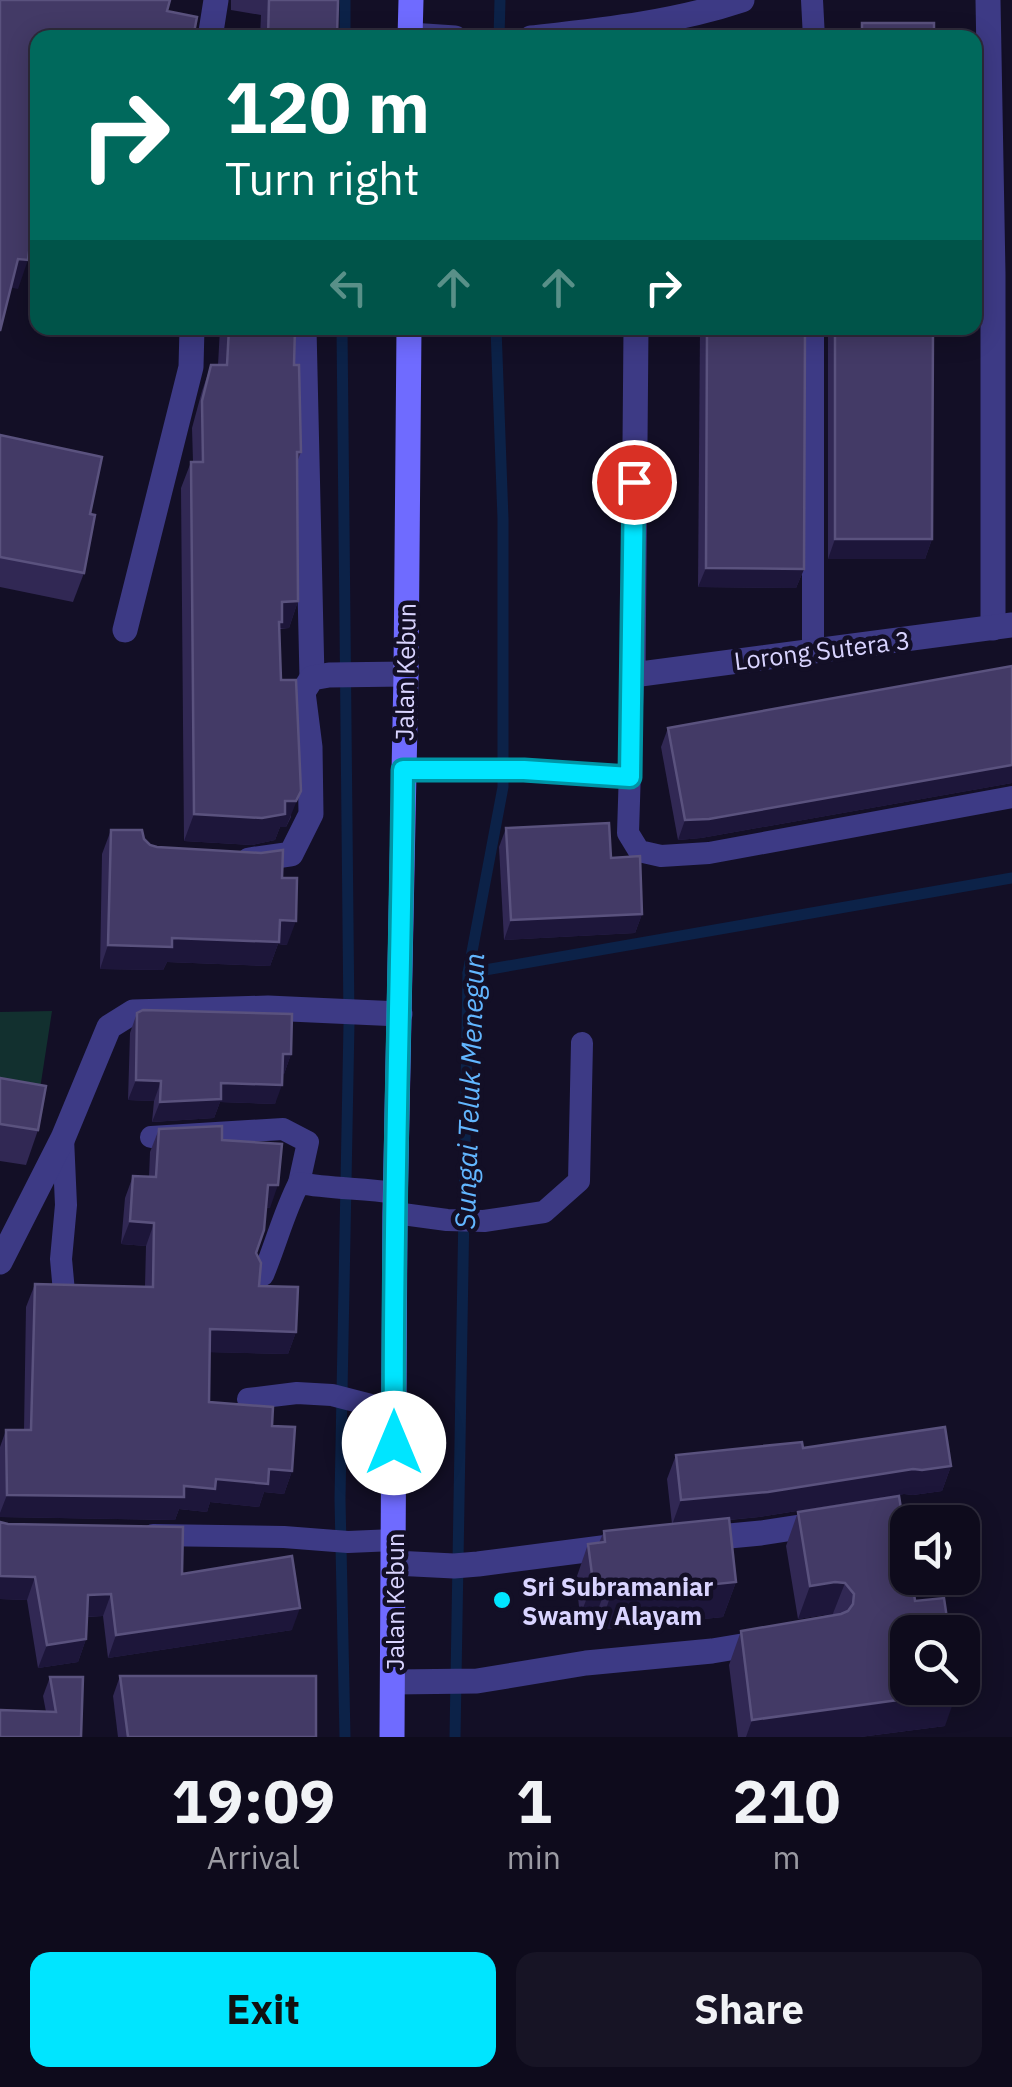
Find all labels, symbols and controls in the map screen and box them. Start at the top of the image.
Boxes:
text: 120 m [225,61,430,152]
icon: right [60,70,190,200]
text: Turn right [225,149,420,207]
icon: left [321,260,376,315]
icon: ahead [426,260,481,315]
icon: ahead [531,260,586,315]
icon: right [636,260,691,315]
pin [592,440,677,525]
icon: arrive [607,455,662,510]
street label: Jalan Kebun [387,603,423,741]
street label: Lorong Sutera 3 [732,623,912,677]
water label: Sungai Teluk Menegun [446,952,492,1230]
position arrow [342,1391,446,1495]
map controls [890,1505,980,1705]
button: sound [890,1505,980,1595]
street label: Jalan Kebun [378,1533,411,1671]
place label: Sri Subramaniar Swamy Alayam [522,1570,713,1632]
marker: Sri Subramaniar Swamy Alayam [491,1589,513,1611]
button: search [890,1615,980,1705]
text: 19:09 [172,1761,335,1840]
text: 1 [516,1761,552,1840]
text: 210 [732,1761,840,1840]
text: Arrival [207,1836,300,1878]
text: min [507,1836,561,1878]
text: m [773,1836,800,1878]
button: Exit [30,1952,496,2067]
button: Share [516,1952,982,2067]

